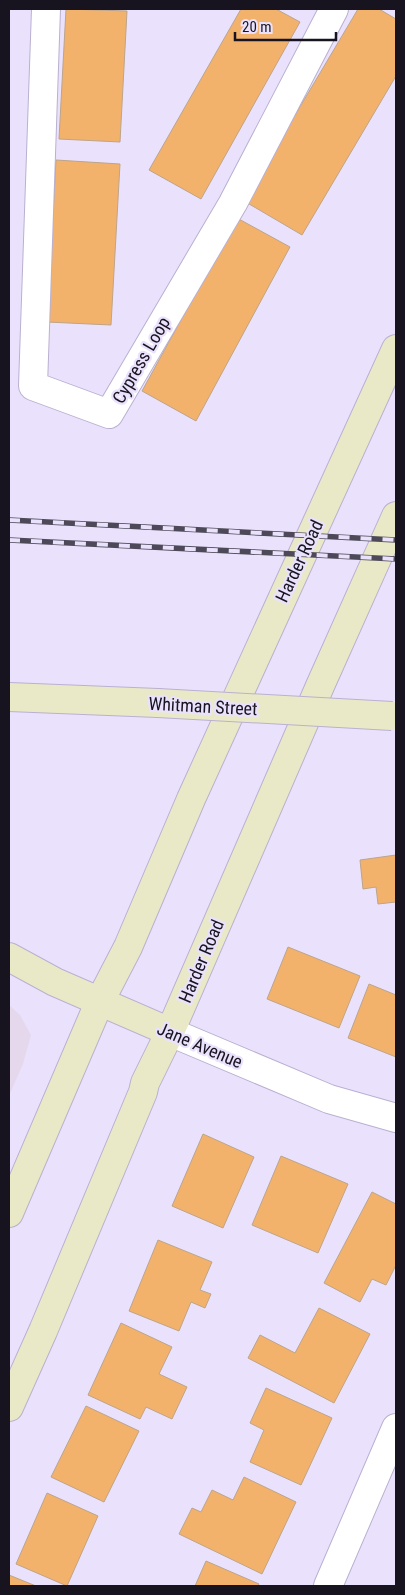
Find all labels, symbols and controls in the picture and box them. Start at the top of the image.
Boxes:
scale bar [235,10,336,42]
text: 20 m [242,18,272,36]
street label: Cypress Loop [108,313,174,407]
street label: Harder Road [271,517,327,605]
street label: Whitman Street [148,693,258,719]
street label: Harder Road [174,916,228,1006]
street label: Jane Avenue [154,1018,246,1072]

